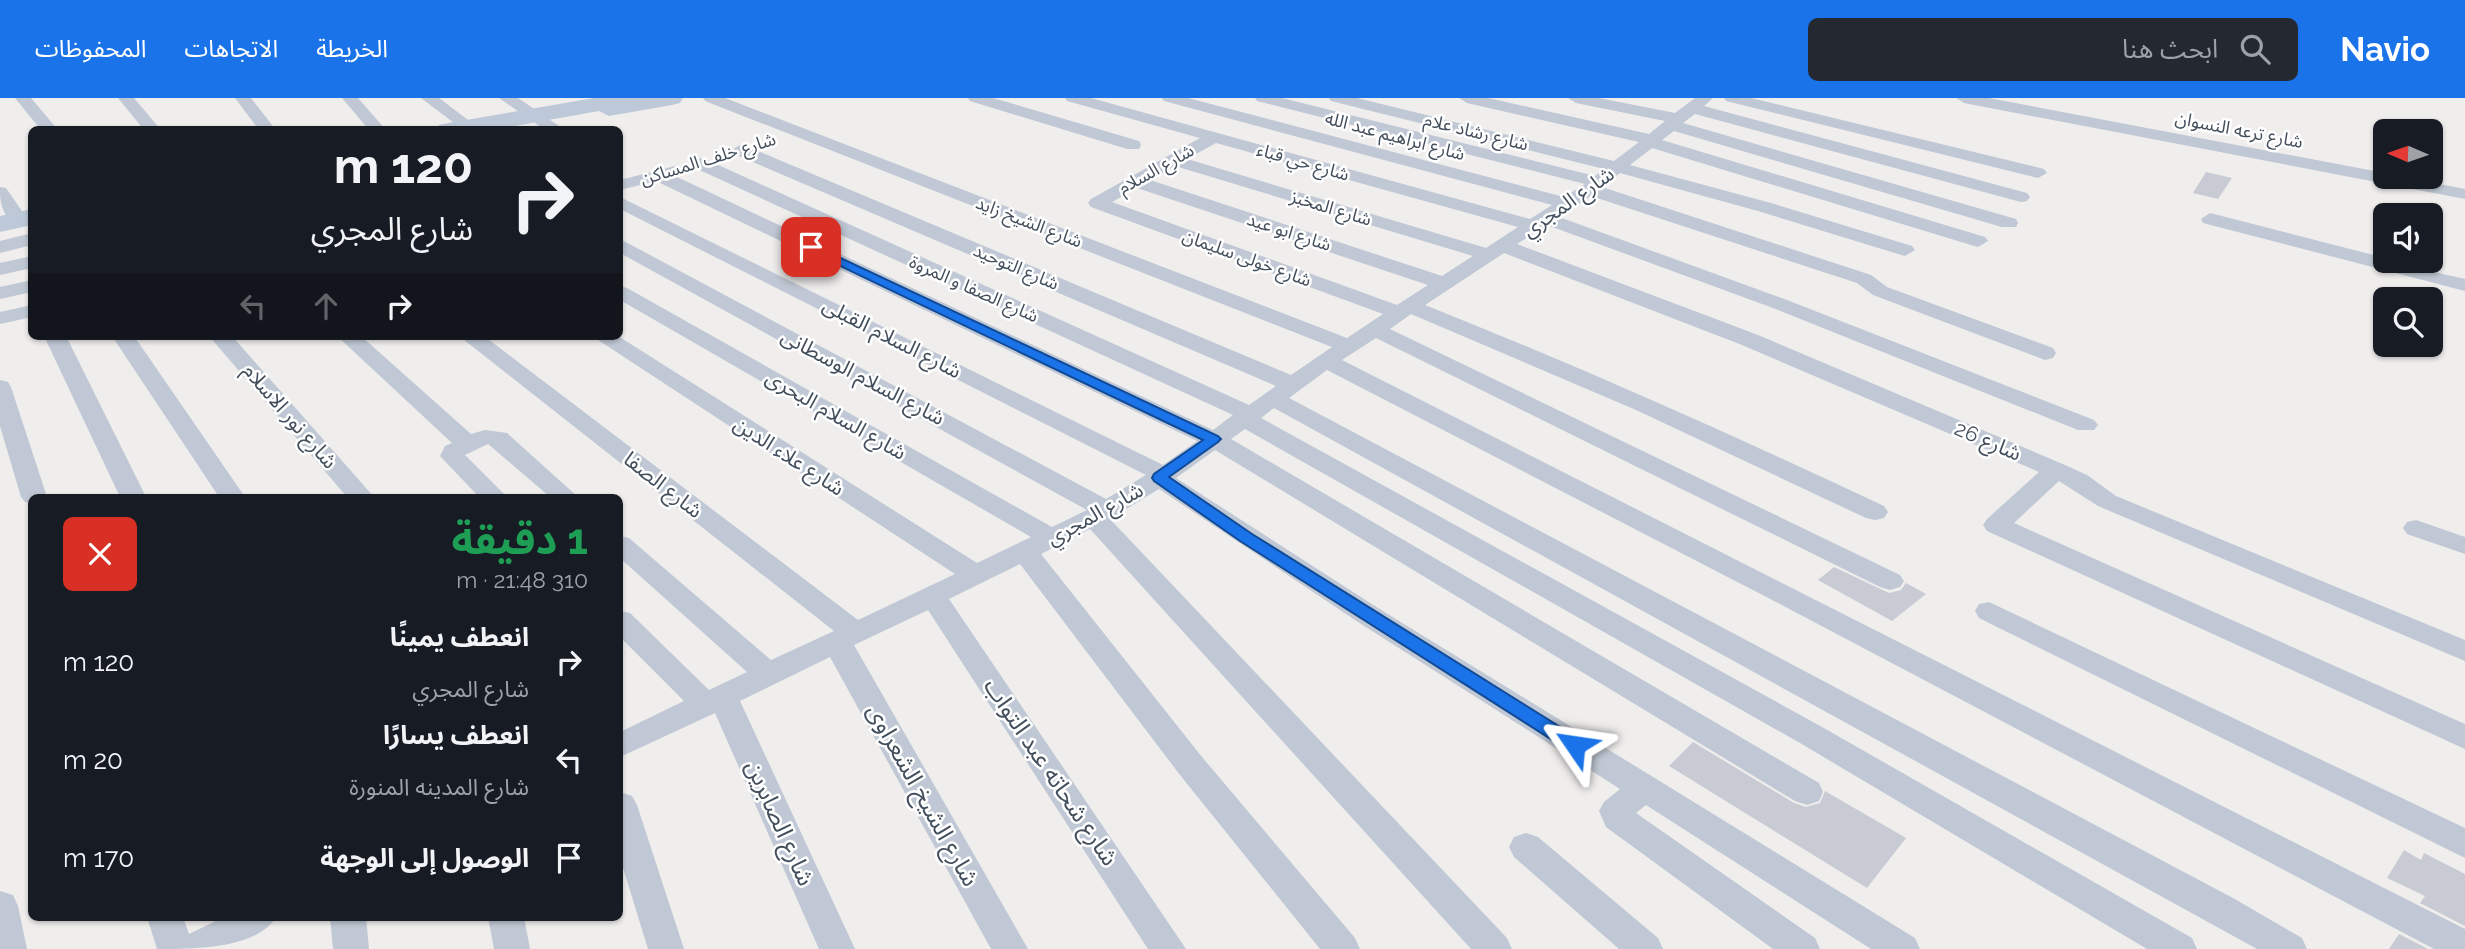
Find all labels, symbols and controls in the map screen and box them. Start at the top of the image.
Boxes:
search box [1808,18,2298,81]
icon: search [2236,30,2274,68]
text: Navio [2340,30,2430,69]
text: المحفوظات [35,34,146,63]
text: الاتجاهات [184,34,278,63]
text: الخريطة [316,34,388,63]
text: ابحث هنا [2122,34,2218,64]
street label: شارع ابراهيم عبد الله [1322,107,1467,168]
street label: شارع ترعه النسوان [2173,107,2305,156]
street label: شارع رشاد علام [1421,108,1530,159]
north arrow [2373,119,2443,189]
map controls [2373,119,2443,357]
street label: شارع خلف المساكن [638,128,779,193]
text: 120 m [334,137,473,194]
street label: شارع حي قباء [1253,138,1352,189]
street label: شارع السلام [1114,139,1199,201]
icon: right [497,154,588,245]
street label: شارع المجري [1517,161,1621,246]
street label: شارع المخبز [1286,185,1374,234]
street label: شارع الشيخ زايد [972,192,1085,255]
button: sound [2373,203,2443,273]
street label: شارع ابو عيد [1243,208,1334,259]
text: شارع المجري [311,210,473,247]
pin [781,217,841,277]
street label: شارع خولى سليمان [1179,224,1314,294]
icon: arrive [792,228,830,266]
street label: شارع التوحيد [969,239,1062,298]
street label: شارع الصفا و المروة [905,251,1042,330]
icon: left [234,287,272,325]
icon: ahead [307,287,345,325]
icon: right [380,287,418,325]
button: search [2373,287,2443,357]
street label: شارع السلام القبلى [817,292,966,387]
street label: شارع السلام الوسطانى [775,323,949,434]
street label: شارع نور الاسلام [235,358,343,476]
street label: شارع السلام البحرى [760,364,911,468]
street label: شارع علاء الدين [728,411,849,503]
street label: شارع 26 [1950,415,2025,468]
street label: شارع الصفا [617,446,708,526]
street label: شارع المجري [1042,477,1149,554]
text: 1 دقيقة [451,515,588,564]
button: close [63,517,137,591]
text: 310 m · 21:48 [456,566,588,593]
text: انعطف يمينًا [390,622,529,652]
icon: right [550,643,588,681]
text: 120 m [63,647,134,677]
street label: شارع شحاته عبد التواب [975,672,1125,873]
text: شارع المجري [412,675,529,702]
street label: شارع الشيخ الشعراوى [859,698,986,893]
position arrow [1538,708,1612,782]
text: انعطف يسارًا [383,720,529,750]
icon: left [550,741,588,779]
text: 20 m [63,745,123,775]
street label: شارع الصابرين [737,755,821,891]
text: شارع المدينه المنورة [349,773,529,800]
icon: arrive [550,839,588,877]
text: 170 m [63,843,134,873]
text: الوصول إلى الوجهة [320,843,529,873]

